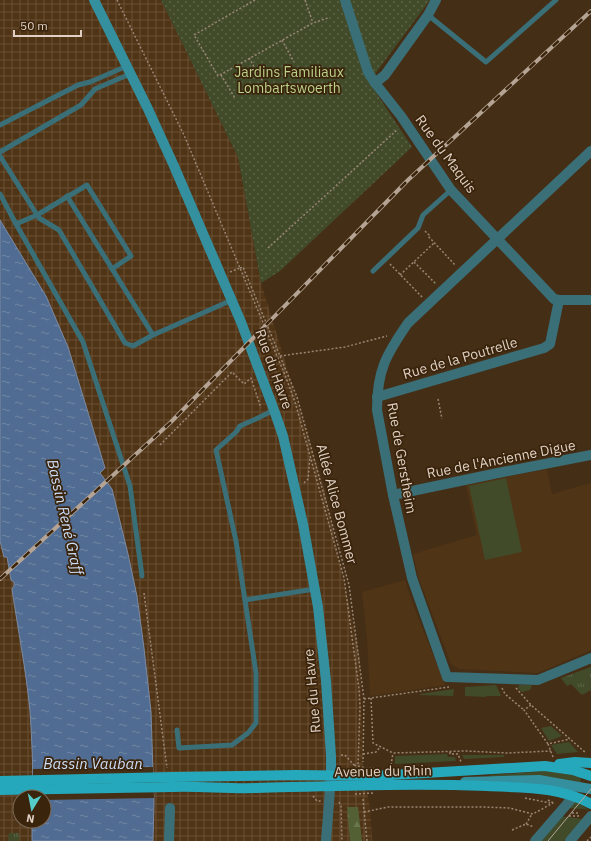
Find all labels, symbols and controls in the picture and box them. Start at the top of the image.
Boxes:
scale bar [14,12,81,38]
text: 50 m [20,18,48,33]
park label: Jardins Familiaux Lombartswoerth [234,63,344,97]
street label: Rue du Maquis [412,111,481,197]
street label: Rue du Havre [251,326,297,412]
street label: Rue de la Poutrelle [401,333,520,383]
street label: Rue de Gerstheim [383,401,421,515]
street label: Rue de l'Ancienne Digue [425,436,577,482]
street label: Allée Alice Bommer [312,442,362,566]
water label: Bassin René Graff [43,457,88,578]
street label: Rue du Havre [299,648,325,734]
water label: Bassin Vauban [43,754,143,773]
street label: Avenue du Rhin [334,761,432,781]
north arrow [12,789,52,829]
text: N [25,811,35,826]

